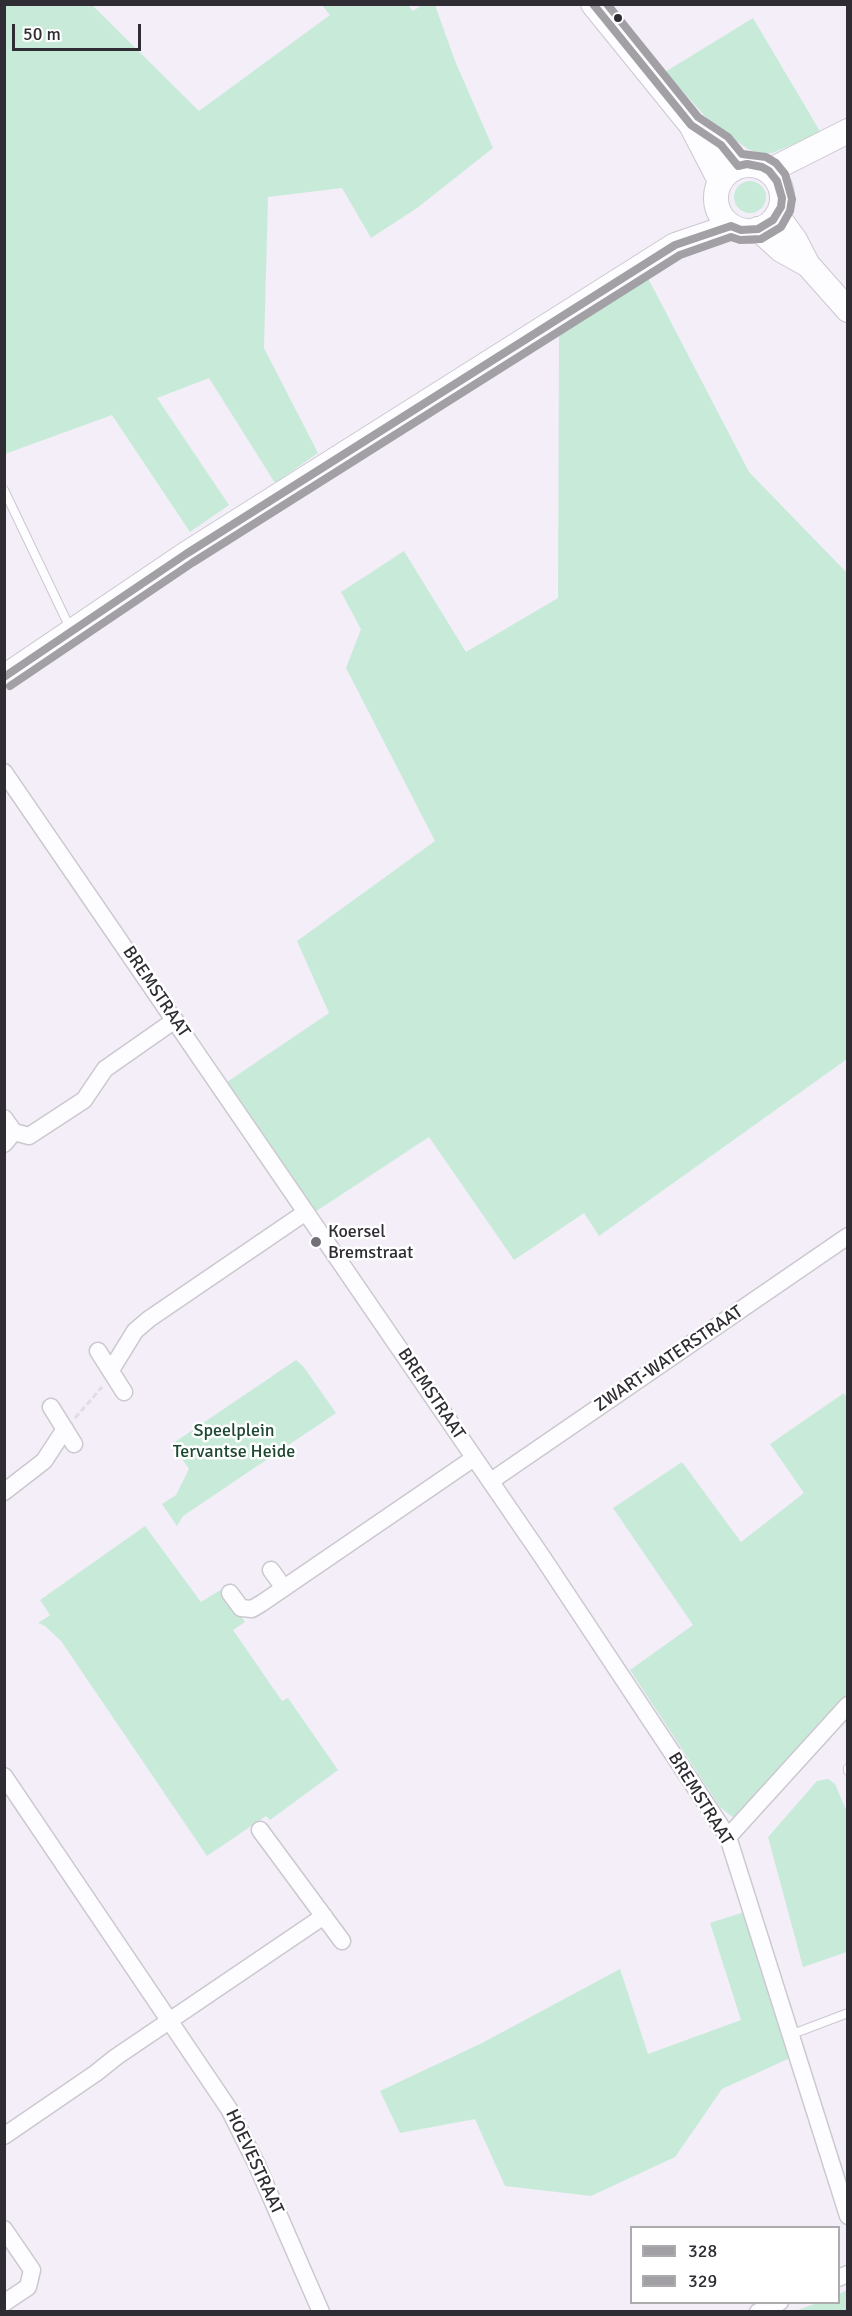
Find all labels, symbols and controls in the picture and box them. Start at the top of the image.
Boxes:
scale bar [15,12,144,50]
unlabelled marker [612,12,624,24]
text: 50 m [23,23,61,45]
street label: BREMSTRAAT [118,942,194,1042]
place label: Koersel Bremstraat [328,1221,413,1264]
marker: Koersel Bremstraat [309,1235,323,1249]
street label: ZWART-WATERSTRAAT [591,1301,747,1417]
street label: BREMSTRAAT [393,1344,469,1444]
park label: Speelplein Tervantse Heide [173,1420,295,1462]
street label: BREMSTRAAT [663,1749,737,1849]
street label: HOEVESTRAAT [220,2106,288,2218]
legend [630,2226,840,2304]
text: 328 [688,2240,717,2262]
text: 329 [688,2270,717,2292]

